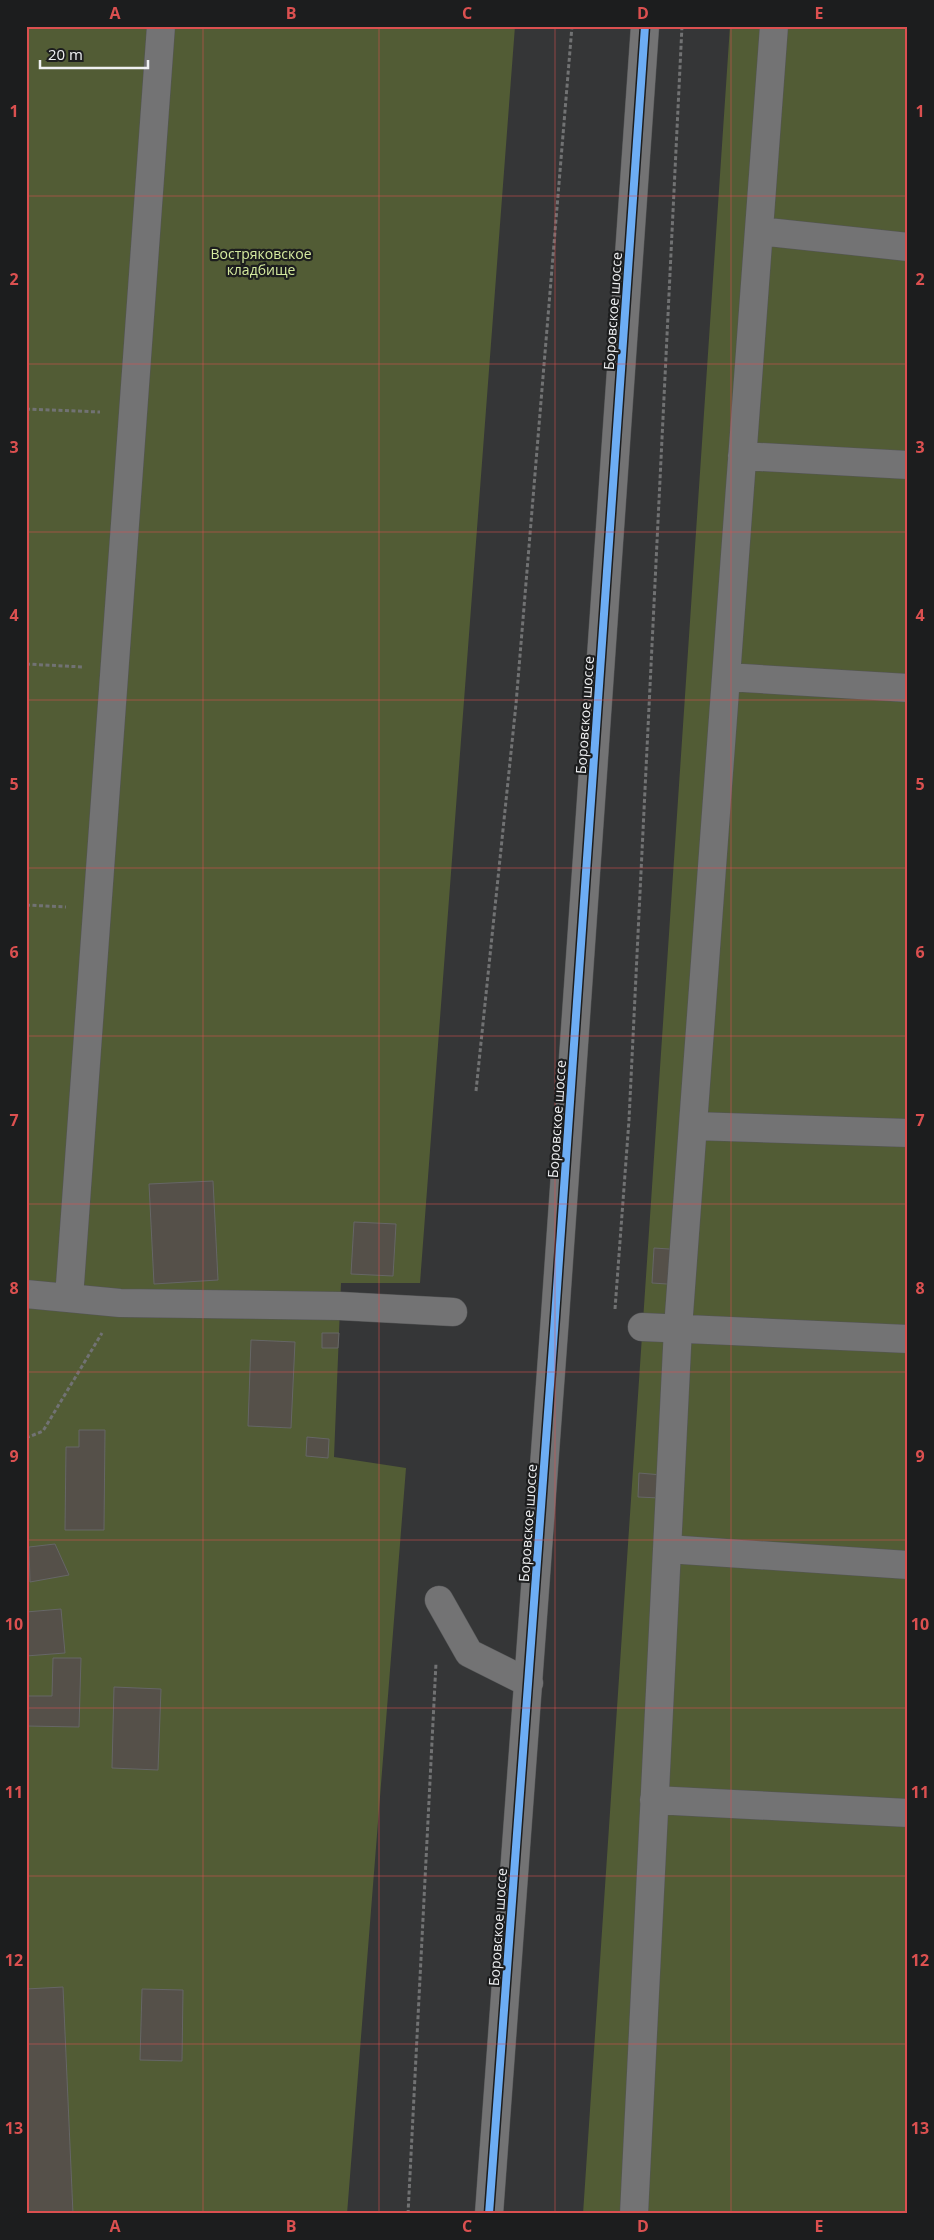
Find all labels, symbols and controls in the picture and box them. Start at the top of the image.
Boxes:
text: A [109,2,121,24]
text: B [286,2,296,24]
text: C [462,2,472,24]
text: D [637,2,649,24]
text: E [815,2,824,24]
scale bar [40,38,148,70]
text: 20 m [48,44,83,64]
text: 1 [9,100,19,122]
text: 1 [915,100,925,122]
park label: Востряковское кладбище [211,244,312,279]
street label: Боровское шоссе [599,251,626,370]
text: 2 [9,268,19,290]
text: 2 [915,268,925,290]
text: 3 [9,436,19,458]
text: 3 [915,436,925,458]
text: 4 [9,604,19,626]
text: 4 [915,604,925,626]
street label: Боровское шоссе [571,655,598,774]
text: 5 [9,773,19,795]
text: 5 [915,773,925,795]
text: 6 [9,941,19,963]
text: 6 [915,941,925,963]
street label: Боровское шоссе [543,1059,570,1178]
text: 7 [9,1109,19,1131]
text: 7 [915,1109,925,1131]
text: 8 [9,1277,19,1299]
text: 8 [915,1277,925,1299]
text: 9 [9,1445,19,1467]
text: 9 [915,1445,925,1467]
street label: Боровское шоссе [514,1463,541,1582]
text: 10 [5,1613,23,1635]
text: 10 [911,1613,929,1635]
text: 11 [5,1781,23,1803]
text: 11 [911,1781,929,1803]
street label: Боровское шоссе [484,1867,511,1986]
text: 12 [5,1949,23,1971]
text: 12 [911,1949,929,1971]
text: 13 [5,2117,23,2139]
text: 13 [911,2117,929,2139]
text: A [109,2215,121,2237]
text: B [286,2215,296,2237]
text: C [462,2215,472,2237]
text: D [637,2215,649,2237]
text: E [815,2215,824,2237]

